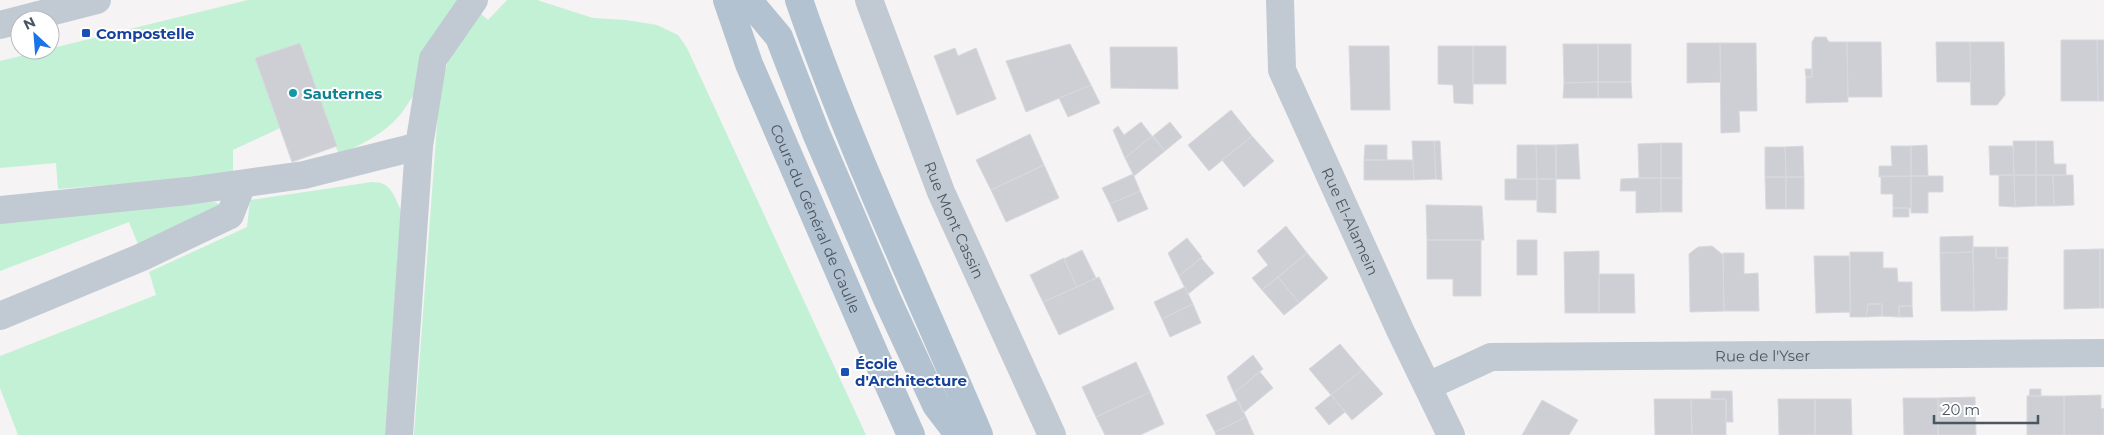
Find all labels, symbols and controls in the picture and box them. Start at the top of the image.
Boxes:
north arrow [10,10,60,60]
text: N [20,13,38,34]
place label: Compostelle [96,24,195,43]
marker: Compostelle [80,27,92,39]
place label: Sauternes [303,84,382,103]
marker: Sauternes [287,87,299,99]
street label: Cours du Général de Gaulle [767,121,865,316]
street label: Rue Mont Cassin [921,159,989,281]
street label: Rue El-Alamein [1318,164,1383,278]
street label: Rue de l'Yser [1715,345,1810,365]
place label: École d'Architecture [855,354,967,390]
marker: École d'Architecture [839,366,851,378]
scale bar [1934,392,2038,424]
text: 20 m [1942,400,1980,419]

